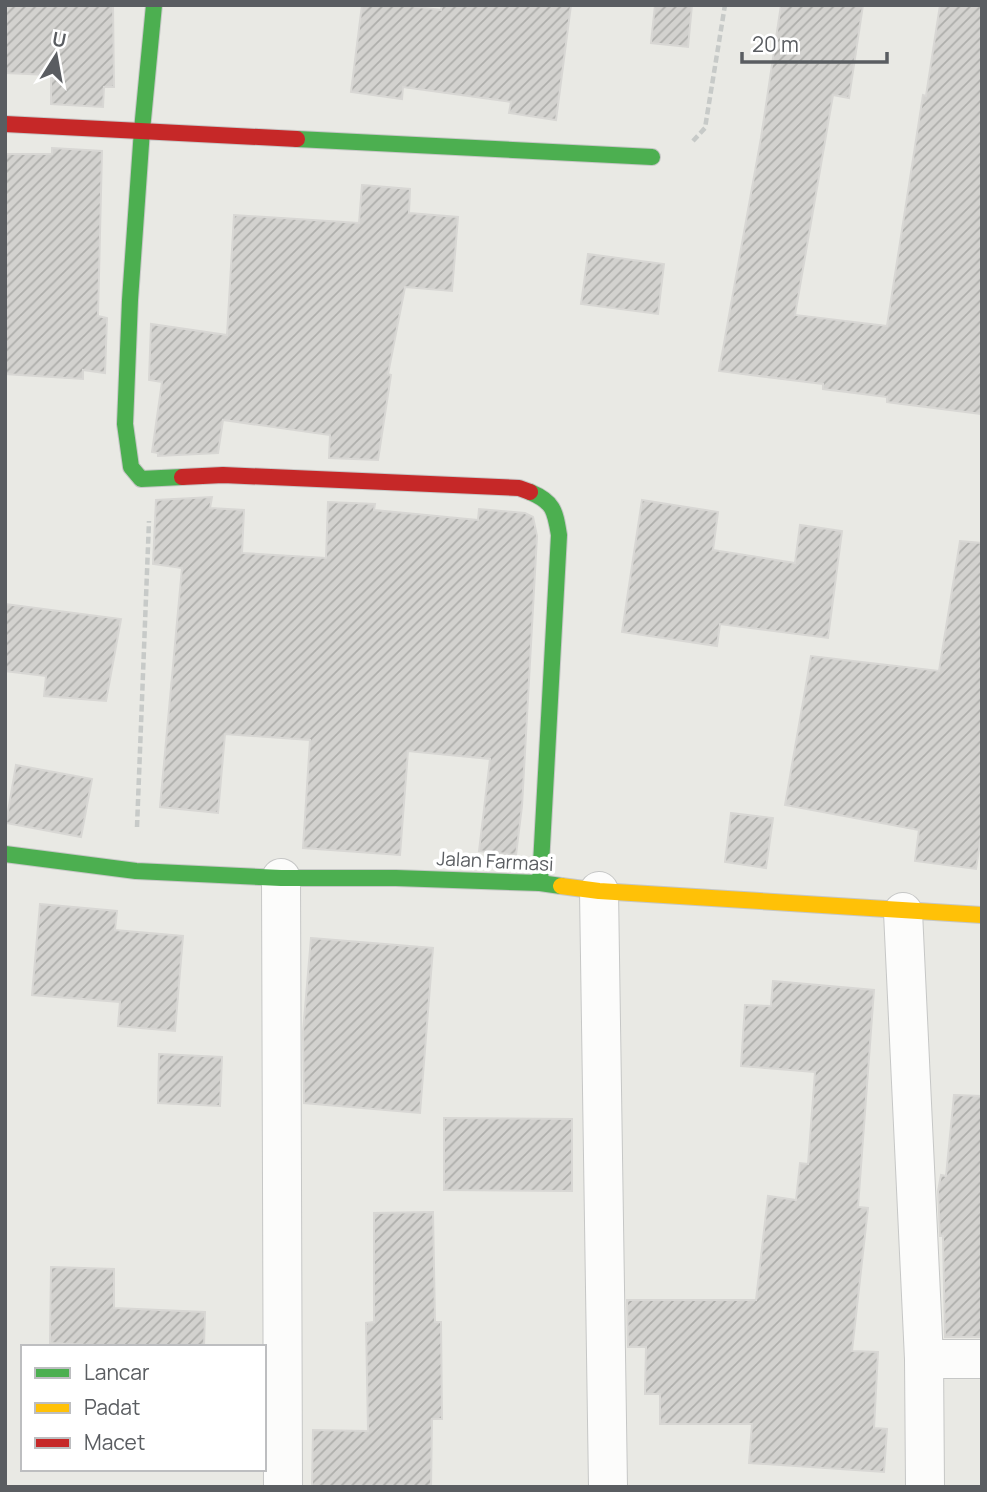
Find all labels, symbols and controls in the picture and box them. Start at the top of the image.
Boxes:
north arrow [21,21,91,91]
scale bar [742,21,887,65]
text: U [50,25,68,53]
text: 20 m [752,30,799,58]
street label: Jalan Farmasi [436,845,554,877]
legend [21,1345,266,1471]
text: Lancar [84,1358,150,1386]
text: Padat [84,1393,140,1421]
text: Macet [84,1428,145,1456]

